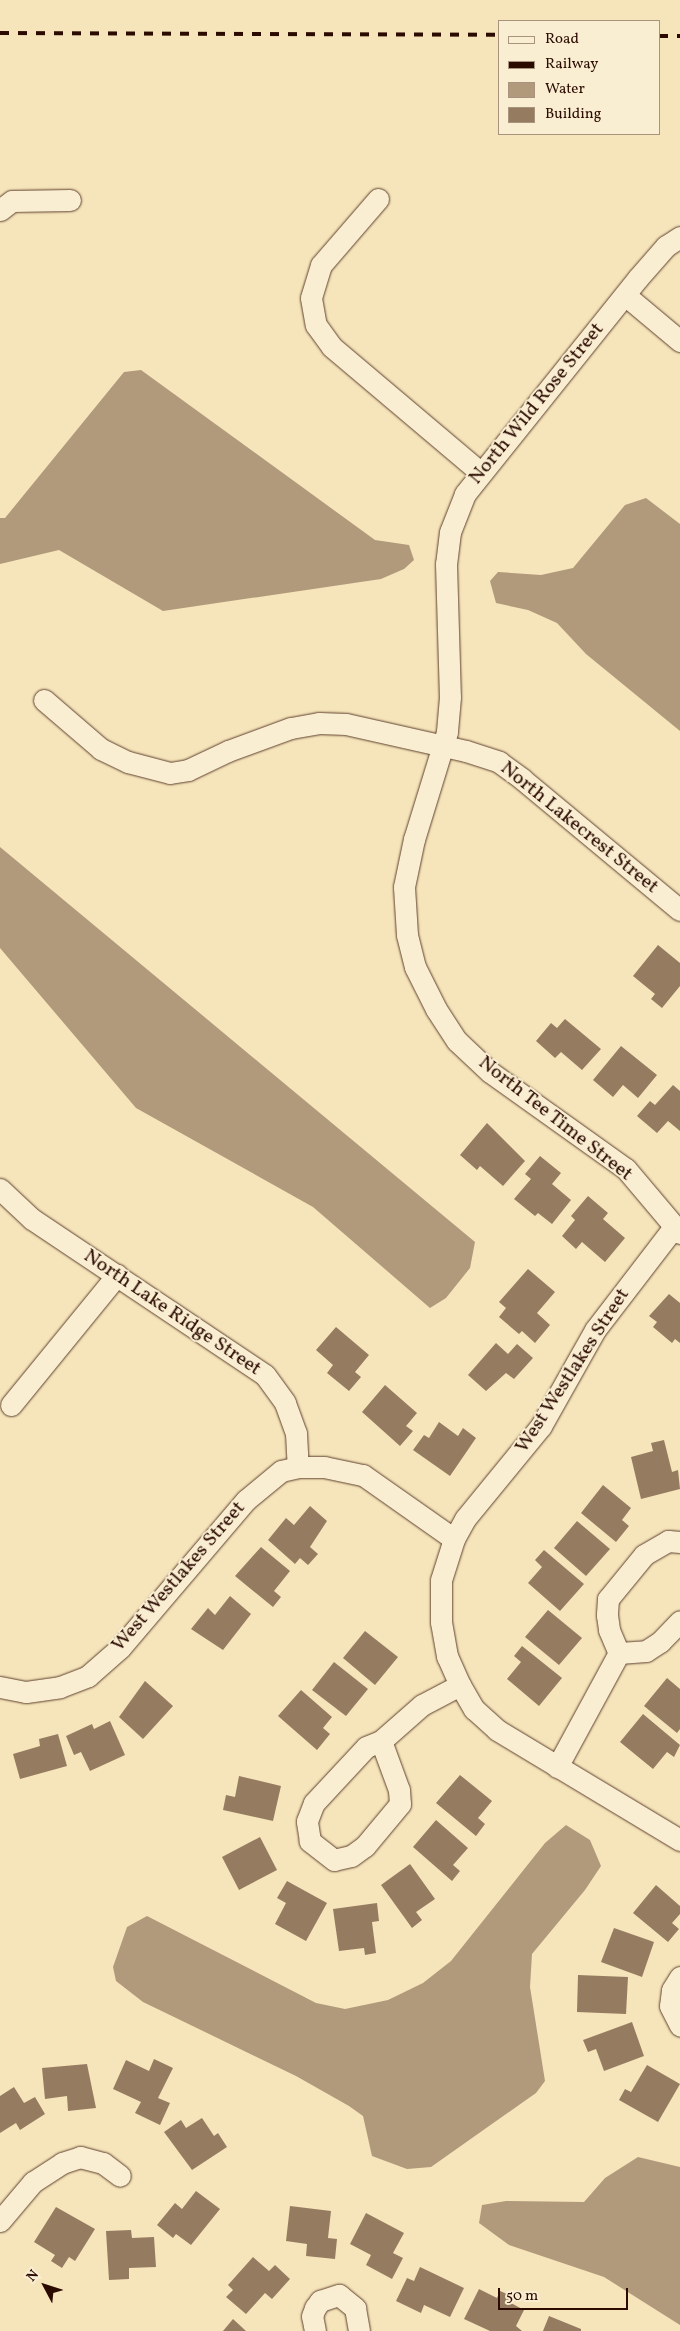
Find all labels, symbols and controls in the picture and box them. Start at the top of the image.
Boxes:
legend [498,20,660,135]
text: Road [545,29,579,50]
text: Railway [545,54,598,75]
text: Water [545,79,585,100]
text: Building [545,104,601,125]
street label: North Wild Rose Street [464,318,610,490]
street label: North Lakecrest Street [495,757,663,899]
street label: North Tee Time Street [473,1051,637,1187]
street label: North Lake Ridge Street [79,1245,265,1381]
street label: West Westlakes Street [511,1284,635,1458]
street label: West Westlakes Street [107,1497,251,1657]
north arrow [20,2261,70,2311]
text: N [23,2266,44,2286]
scale bar [500,2278,630,2310]
text: 50 m [506,2286,538,2307]

